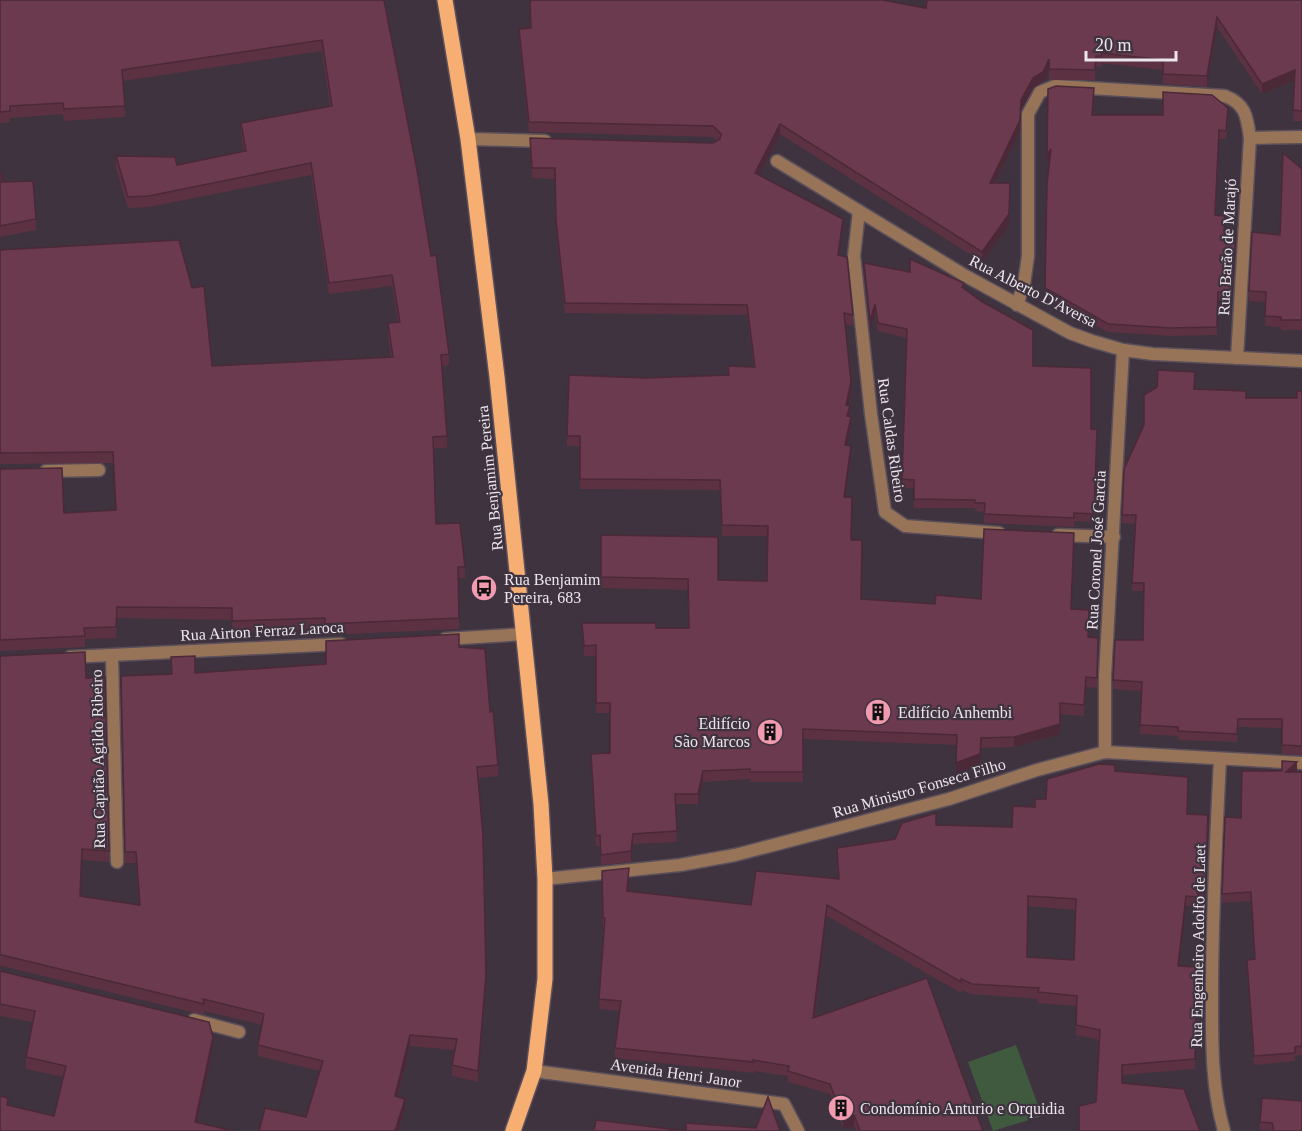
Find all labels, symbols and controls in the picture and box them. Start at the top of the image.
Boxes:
scale bar [1086,24,1176,62]
text: 20 m [1095,35,1132,55]
street label: Rua Barão de Marajó [1215,178,1240,316]
street label: Rua Alberto D'Aversa [967,252,1099,330]
street label: Rua Caldas Ribeiro [875,377,909,503]
street label: Rua Benjamim Pereira [474,405,507,551]
street label: Rua Coronel José Garcia [1083,470,1109,630]
place label: Rua Benjamim Pereira, 683 [504,571,601,606]
bus stop icon: Rua Benjamim Pereira, 683 [469,573,499,603]
street label: Rua Airton Ferraz Laroca [180,618,344,644]
street label: Rua Capitão Agildo Ribeiro [88,669,109,849]
building icon: Edifício Anhembi [863,697,893,727]
place label: Edifício Anhembi [898,704,1013,721]
place label: Edifício São Marcos [674,715,750,750]
building icon: Edifício São Marcos [755,717,785,747]
street label: Rua Ministro Fonseca Filho [831,755,1007,821]
street label: Rua Engenheiro Adolfo de Laet [1188,844,1209,1048]
street label: Avenida Henri Janor [609,1055,743,1091]
building icon: Condomínio Anturio e Orquidia [826,1093,856,1123]
place label: Condomínio Anturio e Orquidia [860,1100,1065,1118]

